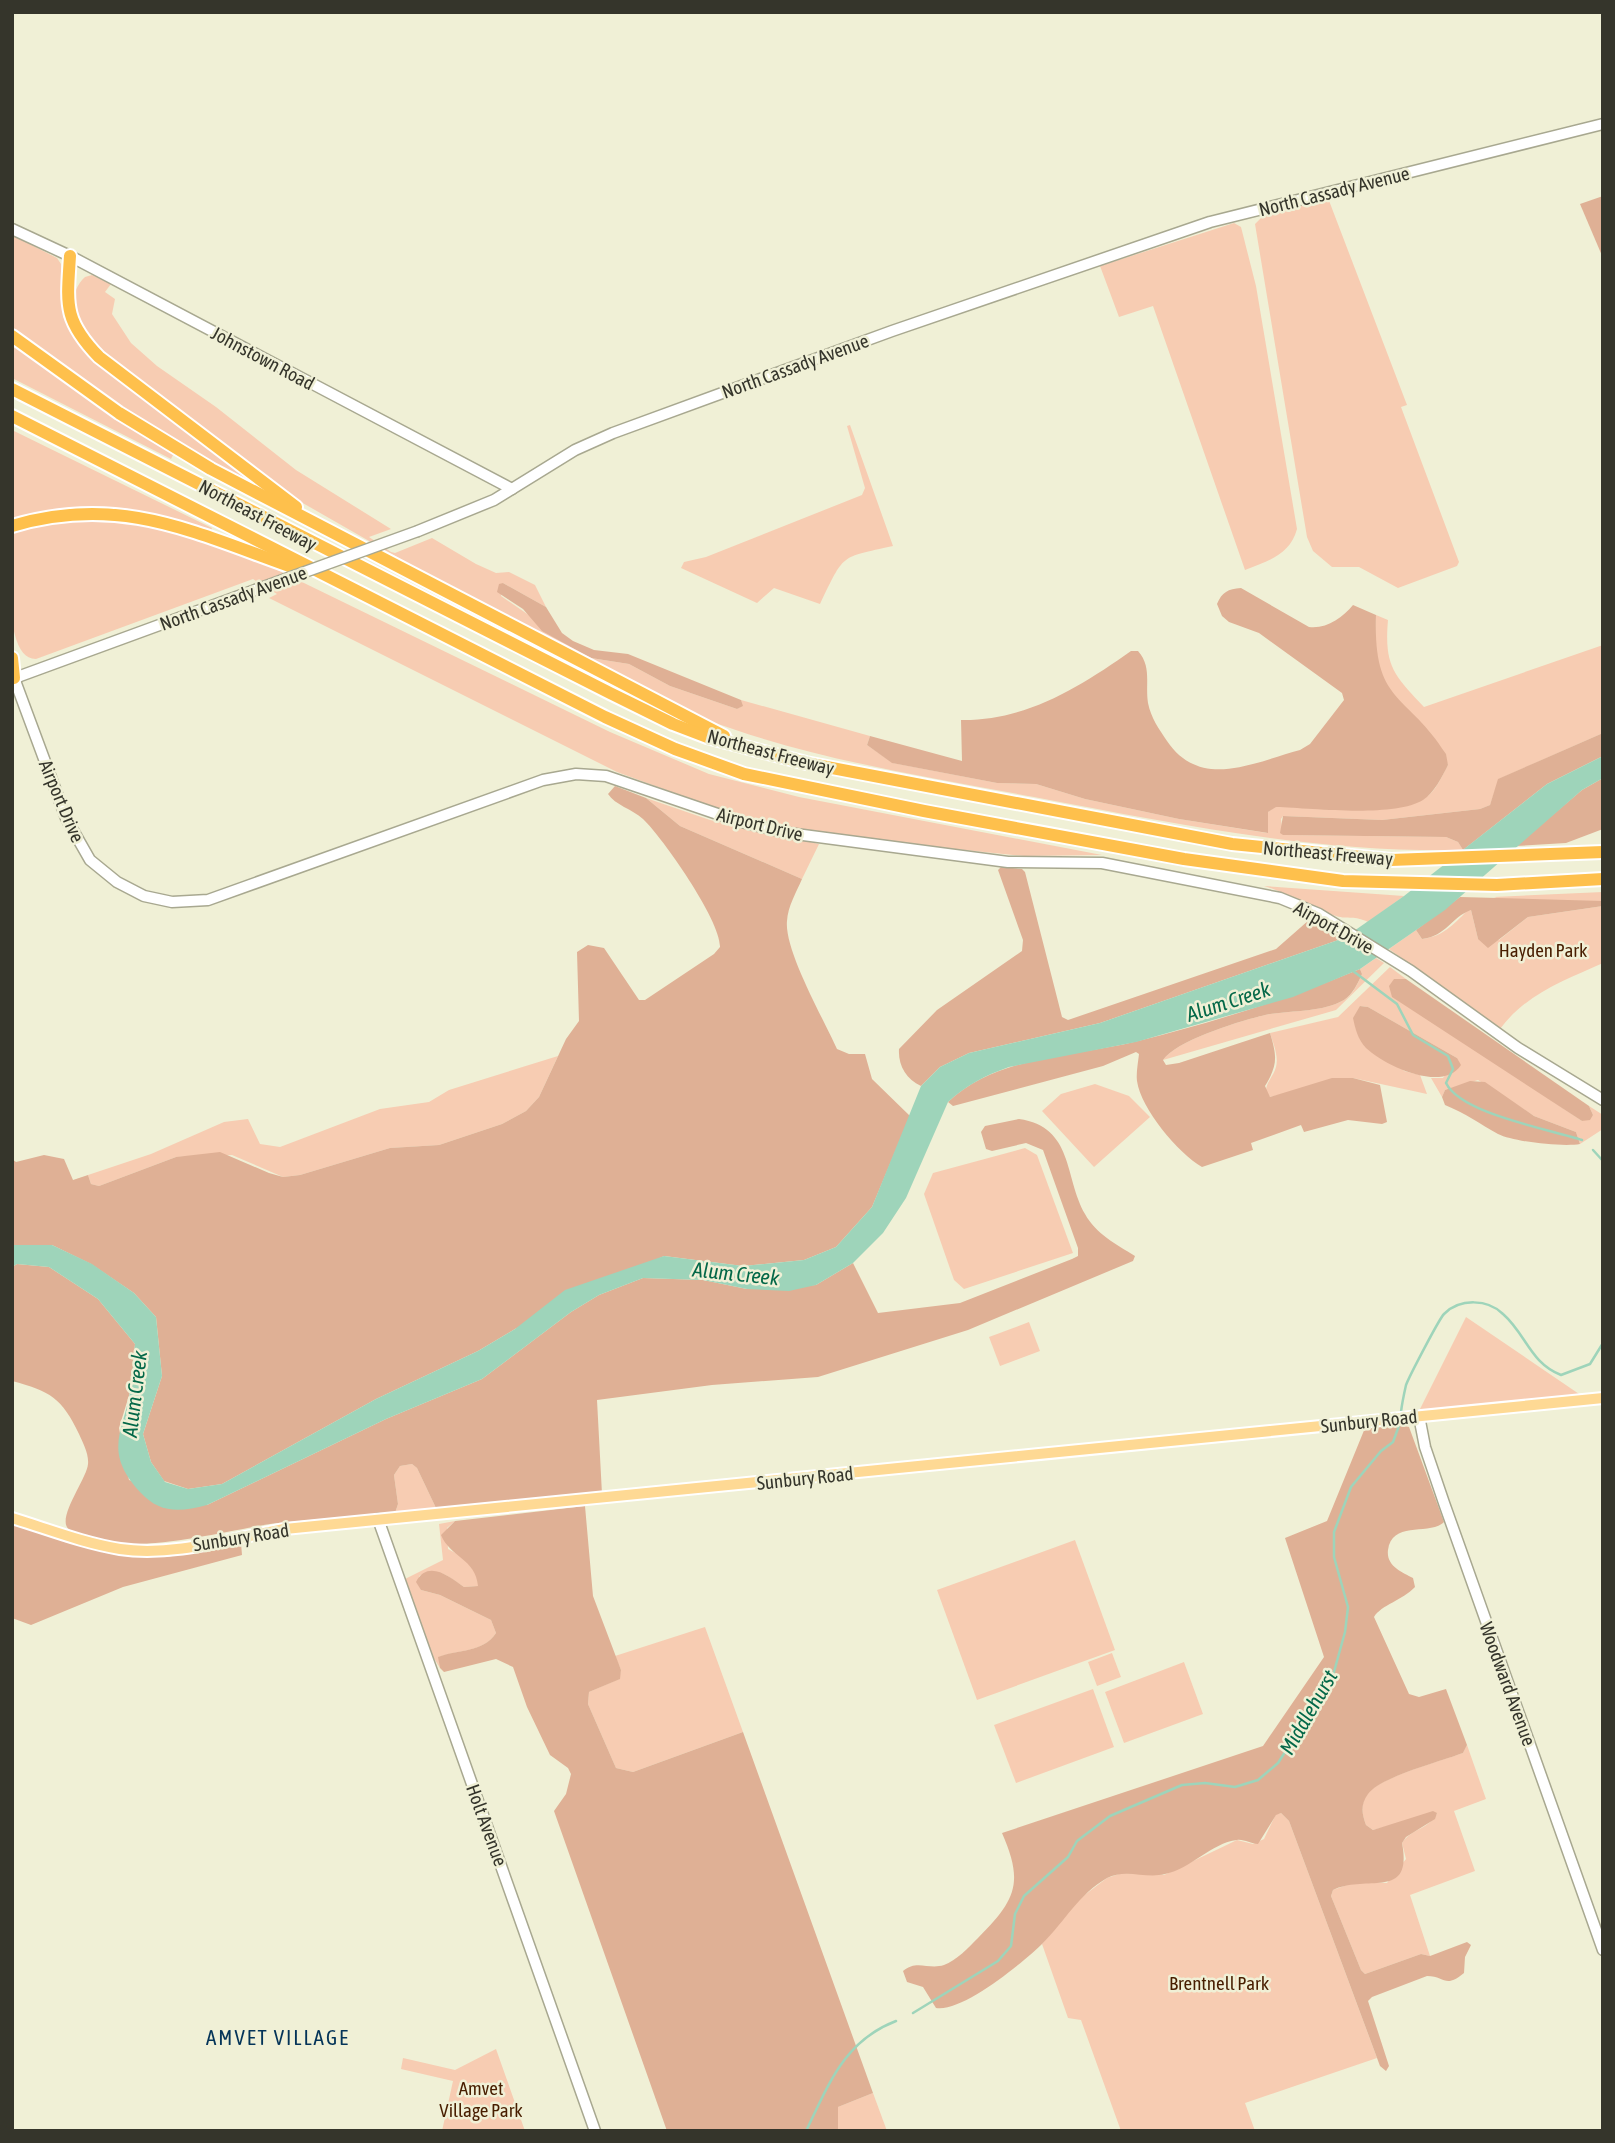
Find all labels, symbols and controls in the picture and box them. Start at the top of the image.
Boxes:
street label: North Cassady Avenue [1256,162,1412,220]
street label: Johnstown Road [208,322,318,394]
street label: North Cassady Avenue [719,329,871,403]
street label: Northeast Freeway [195,475,321,555]
street label: North Cassady Avenue [157,561,309,635]
street label: Northeast Freeway [705,725,837,780]
street label: Airport Drive [35,756,89,846]
street label: Airport Drive [715,803,805,845]
street label: Northeast Freeway [1262,836,1394,870]
street label: Airport Drive [1290,896,1378,958]
park label: Hayden Park [1499,939,1588,961]
water label: Alum Creek [1182,976,1274,1026]
water label: Alum Creek [691,1256,781,1290]
water label: Alum Creek [117,1349,151,1440]
street label: Sunbury Road [1320,1405,1418,1437]
street label: Sunbury Road [756,1462,854,1494]
street label: Sunbury Road [191,1519,291,1555]
street label: Woodward Avenue [1475,1619,1541,1749]
water label: Middlehurst [1274,1665,1342,1759]
street label: Holt Avenue [462,1781,512,1869]
park label: Brentnell Park [1169,1972,1270,1994]
district label: AMVET VILLAGE [206,2025,350,2049]
park label: Amvet Village Park [439,2077,523,2121]

